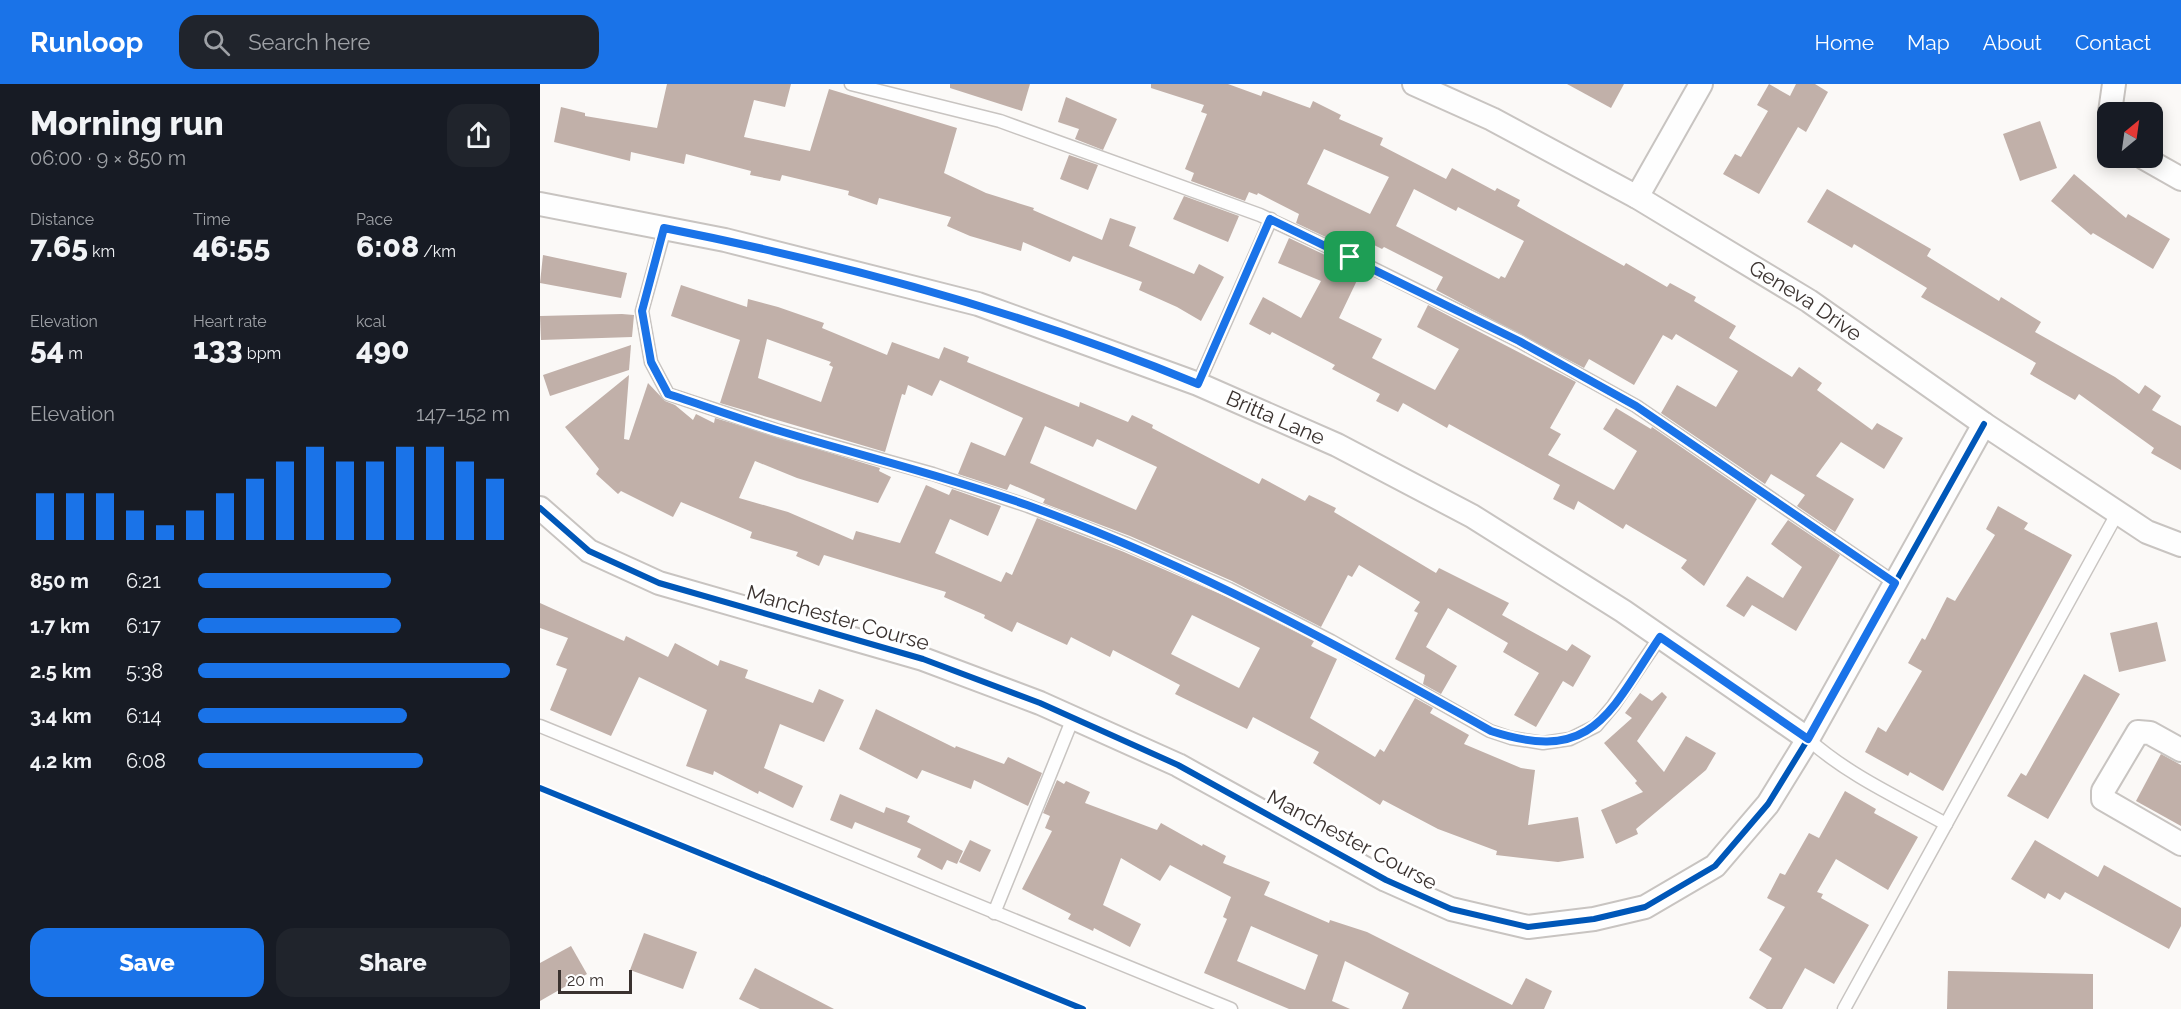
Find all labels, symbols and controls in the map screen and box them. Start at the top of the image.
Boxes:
search box [179,15,599,69]
text: Runloop [30,26,143,59]
icon: search [200,26,233,59]
text: Search here [248,29,370,55]
text: Home [1815,30,1874,55]
text: Map [1907,30,1950,55]
text: About [1983,30,2042,55]
text: Contact [2075,30,2151,55]
north arrow [2097,102,2163,168]
map controls [2097,102,2163,168]
text: Morning run [30,104,224,143]
button: share [447,104,510,167]
text: 06:00 · 9 × 850 m [30,146,186,170]
text: Distance [30,210,94,229]
text: Time [193,210,230,229]
text: Pace [356,210,393,229]
text: 7.65 [30,229,88,264]
text: 46:55 [193,229,270,264]
text: 6:08 [356,229,419,264]
pin [1324,231,1375,282]
icon: arrive [1333,240,1366,273]
text: km [88,242,115,261]
text: /km [419,242,456,261]
street label: Geneva Drive [1745,255,1867,346]
text: Elevation [30,312,98,331]
text: Heart rate [193,312,267,331]
text: kcal [356,312,386,331]
text: 54 [30,331,64,366]
text: 133 [193,331,243,366]
text: 490 [356,331,409,366]
text: m [64,344,83,363]
text: bpm [243,344,281,363]
street label: Britta Lane [1222,385,1329,450]
text: Elevation [30,402,115,426]
text: 147–152 m [416,402,510,426]
text: 850 m [30,569,89,593]
text: 6:21 [126,569,161,593]
street label: Manchester Course [744,579,932,656]
text: 1.7 km [30,614,90,638]
text: 6:17 [126,614,161,638]
text: 2.5 km [30,659,91,683]
text: 5:38 [126,659,163,683]
text: 3.4 km [30,704,92,728]
text: 6:14 [126,704,161,728]
text: 4.2 km [30,749,92,773]
text: 6:08 [126,749,166,773]
street label: Manchester Course [1263,784,1441,895]
button: Save [30,928,264,997]
button: Share [276,928,510,997]
scale bar [558,967,632,994]
text: 20 m [567,971,604,990]

